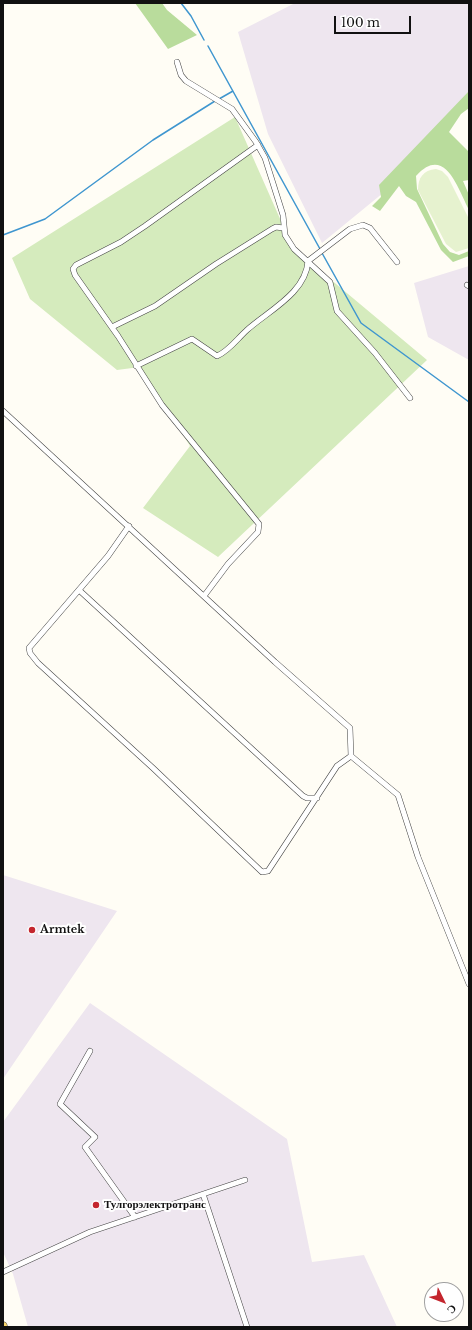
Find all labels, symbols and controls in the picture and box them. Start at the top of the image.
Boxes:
scale bar [336,8,413,34]
text: 100 m [341,15,380,30]
place label: Armtek [40,923,84,937]
marker: Armtek [27,925,37,935]
place label: Тулгорэлектротранс [104,1198,206,1212]
marker: Тулгорэлектротранс [91,1200,101,1210]
north arrow [424,1282,464,1322]
text: С [444,1302,460,1317]

